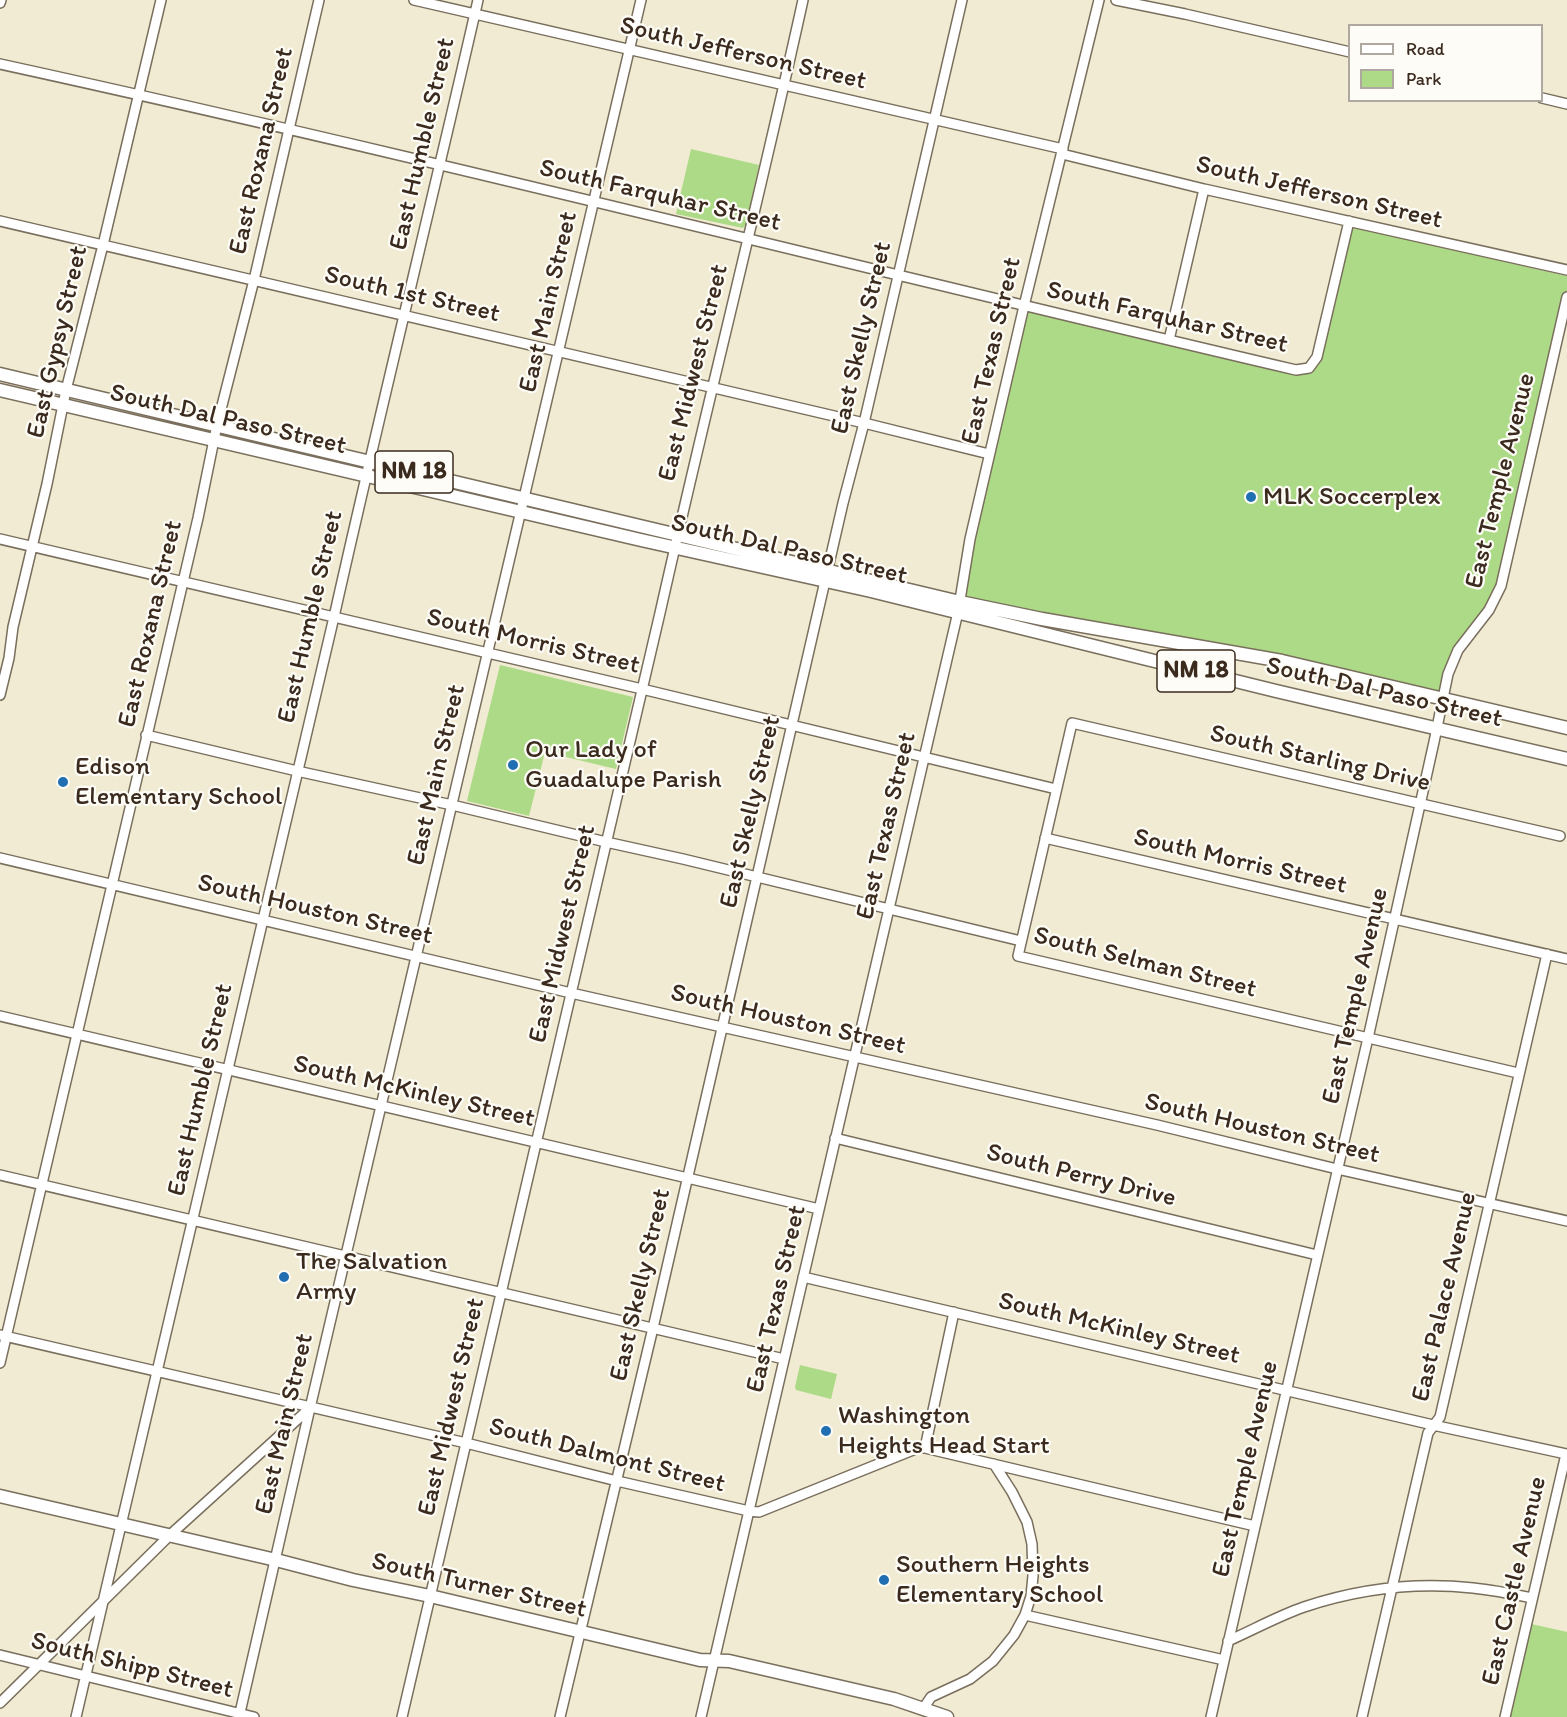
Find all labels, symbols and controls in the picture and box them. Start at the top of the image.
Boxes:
street label: South Jefferson Street [617,10,869,98]
legend [1348,24,1543,102]
street label: East Humble Street [383,35,463,253]
text: Road [1406,38,1445,60]
street label: East Roxana Street [223,44,301,258]
text: Park [1406,68,1441,90]
street label: South Jefferson Street [1193,149,1445,237]
street label: South Farquhar Street [536,153,784,239]
street label: East Main Street [513,208,585,396]
street label: East Skelly Street [825,239,899,437]
street label: East Gypsy Street [21,243,95,441]
street label: East Texas Street [955,254,1029,448]
street label: South 1st Street [321,260,503,330]
street label: East Midwest Street [652,261,736,485]
street label: South Farquhar Street [1043,275,1291,361]
street label: East Temple Avenue [1459,370,1543,592]
street label: South Dal Paso Street [107,378,349,462]
road number: NM 18 [375,451,453,493]
place label: MLK Soccerplex [1263,481,1440,513]
marker: MLK Soccerplex [1244,490,1258,504]
street label: East Humble Street [271,508,351,726]
street label: South Dal Paso Street [668,508,910,592]
street label: East Roxana Street [112,517,190,731]
street label: South Morris Street [423,602,643,682]
road number: NM 18 [1157,650,1235,692]
street label: South Dal Paso Street [1263,651,1505,735]
street label: East Main Street [401,681,473,869]
street label: East Skelly Street [714,713,788,911]
street label: South Starling Drive [1207,718,1433,800]
street label: East Texas Street [850,729,924,923]
place label: Our Lady of Guadalupe Parish [525,734,722,796]
place label: Edison Elementary School [75,751,282,812]
marker: Our Lady of Guadalupe Parish [506,758,520,772]
marker: Edison Elementary School [56,775,70,789]
street label: East Midwest Street [523,822,603,1046]
street label: South Morris Street [1130,822,1350,902]
street label: South Houston Street [194,868,436,952]
street label: East Temple Avenue [1316,885,1396,1107]
street label: South Selman Street [1030,920,1260,1006]
street label: South Houston Street [667,978,909,1062]
street label: East Humble Street [161,981,241,1199]
street label: South McKinley Street [290,1049,538,1135]
street label: South Houston Street [1141,1087,1383,1171]
street label: South Perry Drive [983,1137,1179,1215]
street label: East Skelly Street [604,1186,678,1384]
street label: East Palace Avenue [1406,1189,1484,1405]
street label: East Texas Street [740,1202,814,1396]
place label: The Salvation Army [296,1246,448,1308]
marker: The Salvation Army [277,1270,291,1284]
street label: South McKinley Street [995,1286,1243,1372]
street label: East Midwest Street [412,1295,492,1519]
street label: East Main Street [249,1330,321,1518]
street label: East Temple Avenue [1206,1358,1286,1580]
place label: Washington Heights Head Start [838,1400,1050,1462]
street label: South Dalmont Street [486,1412,728,1500]
marker: Washington Heights Head Start [819,1424,833,1438]
street label: East Castle Avenue [1476,1473,1554,1689]
street label: South Turner Street [369,1546,589,1626]
place label: Southern Heights Elementary School [896,1549,1103,1610]
marker: Southern Heights Elementary School [877,1573,891,1587]
street label: South Shipp Street [28,1626,236,1706]

